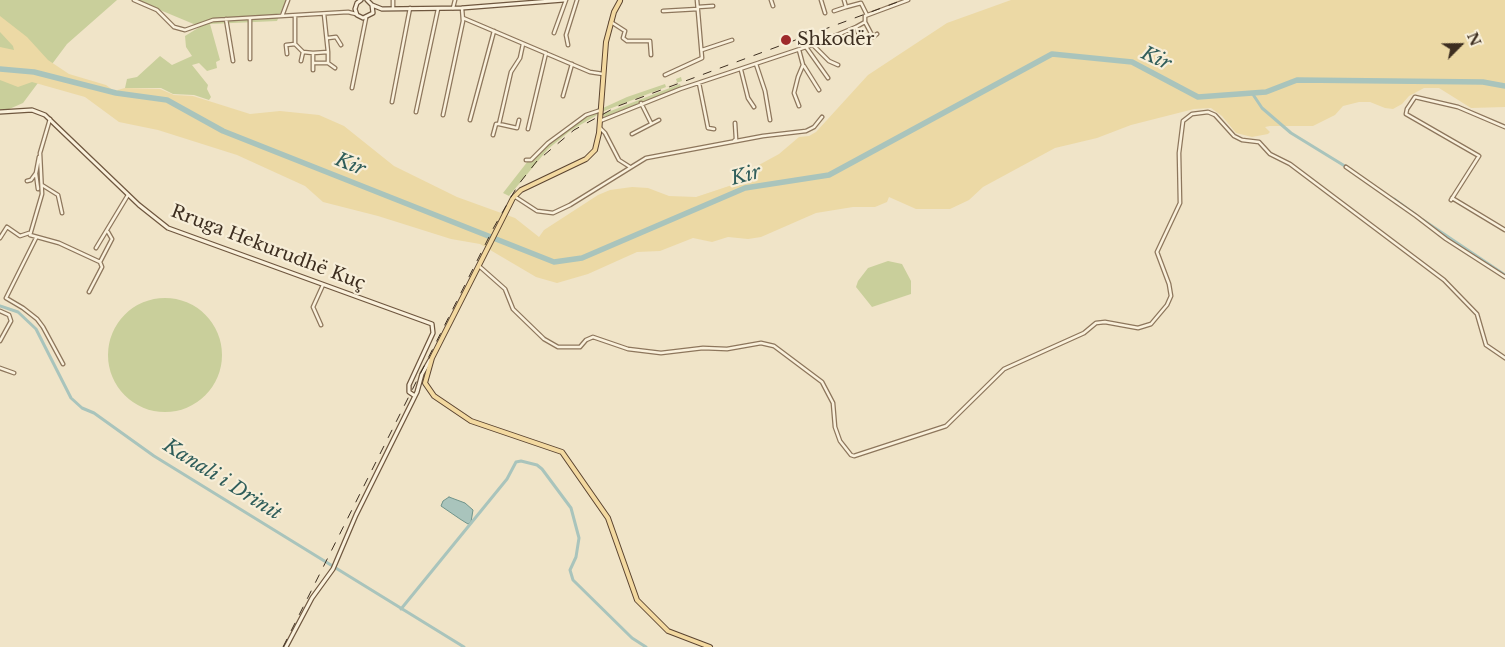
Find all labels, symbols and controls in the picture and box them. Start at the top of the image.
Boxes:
north arrow [1435,20,1485,70]
place label: Shkodër [797,29,874,51]
text: N [1463,30,1485,49]
marker: Shkodër [779,33,793,47]
water label: Kir [1137,42,1175,76]
water label: Kir [332,149,368,181]
water label: Kir [728,161,764,191]
street label: Rruga Hekurudhë Kuç [168,201,368,295]
water label: Kanali i Drinit [159,435,285,525]

